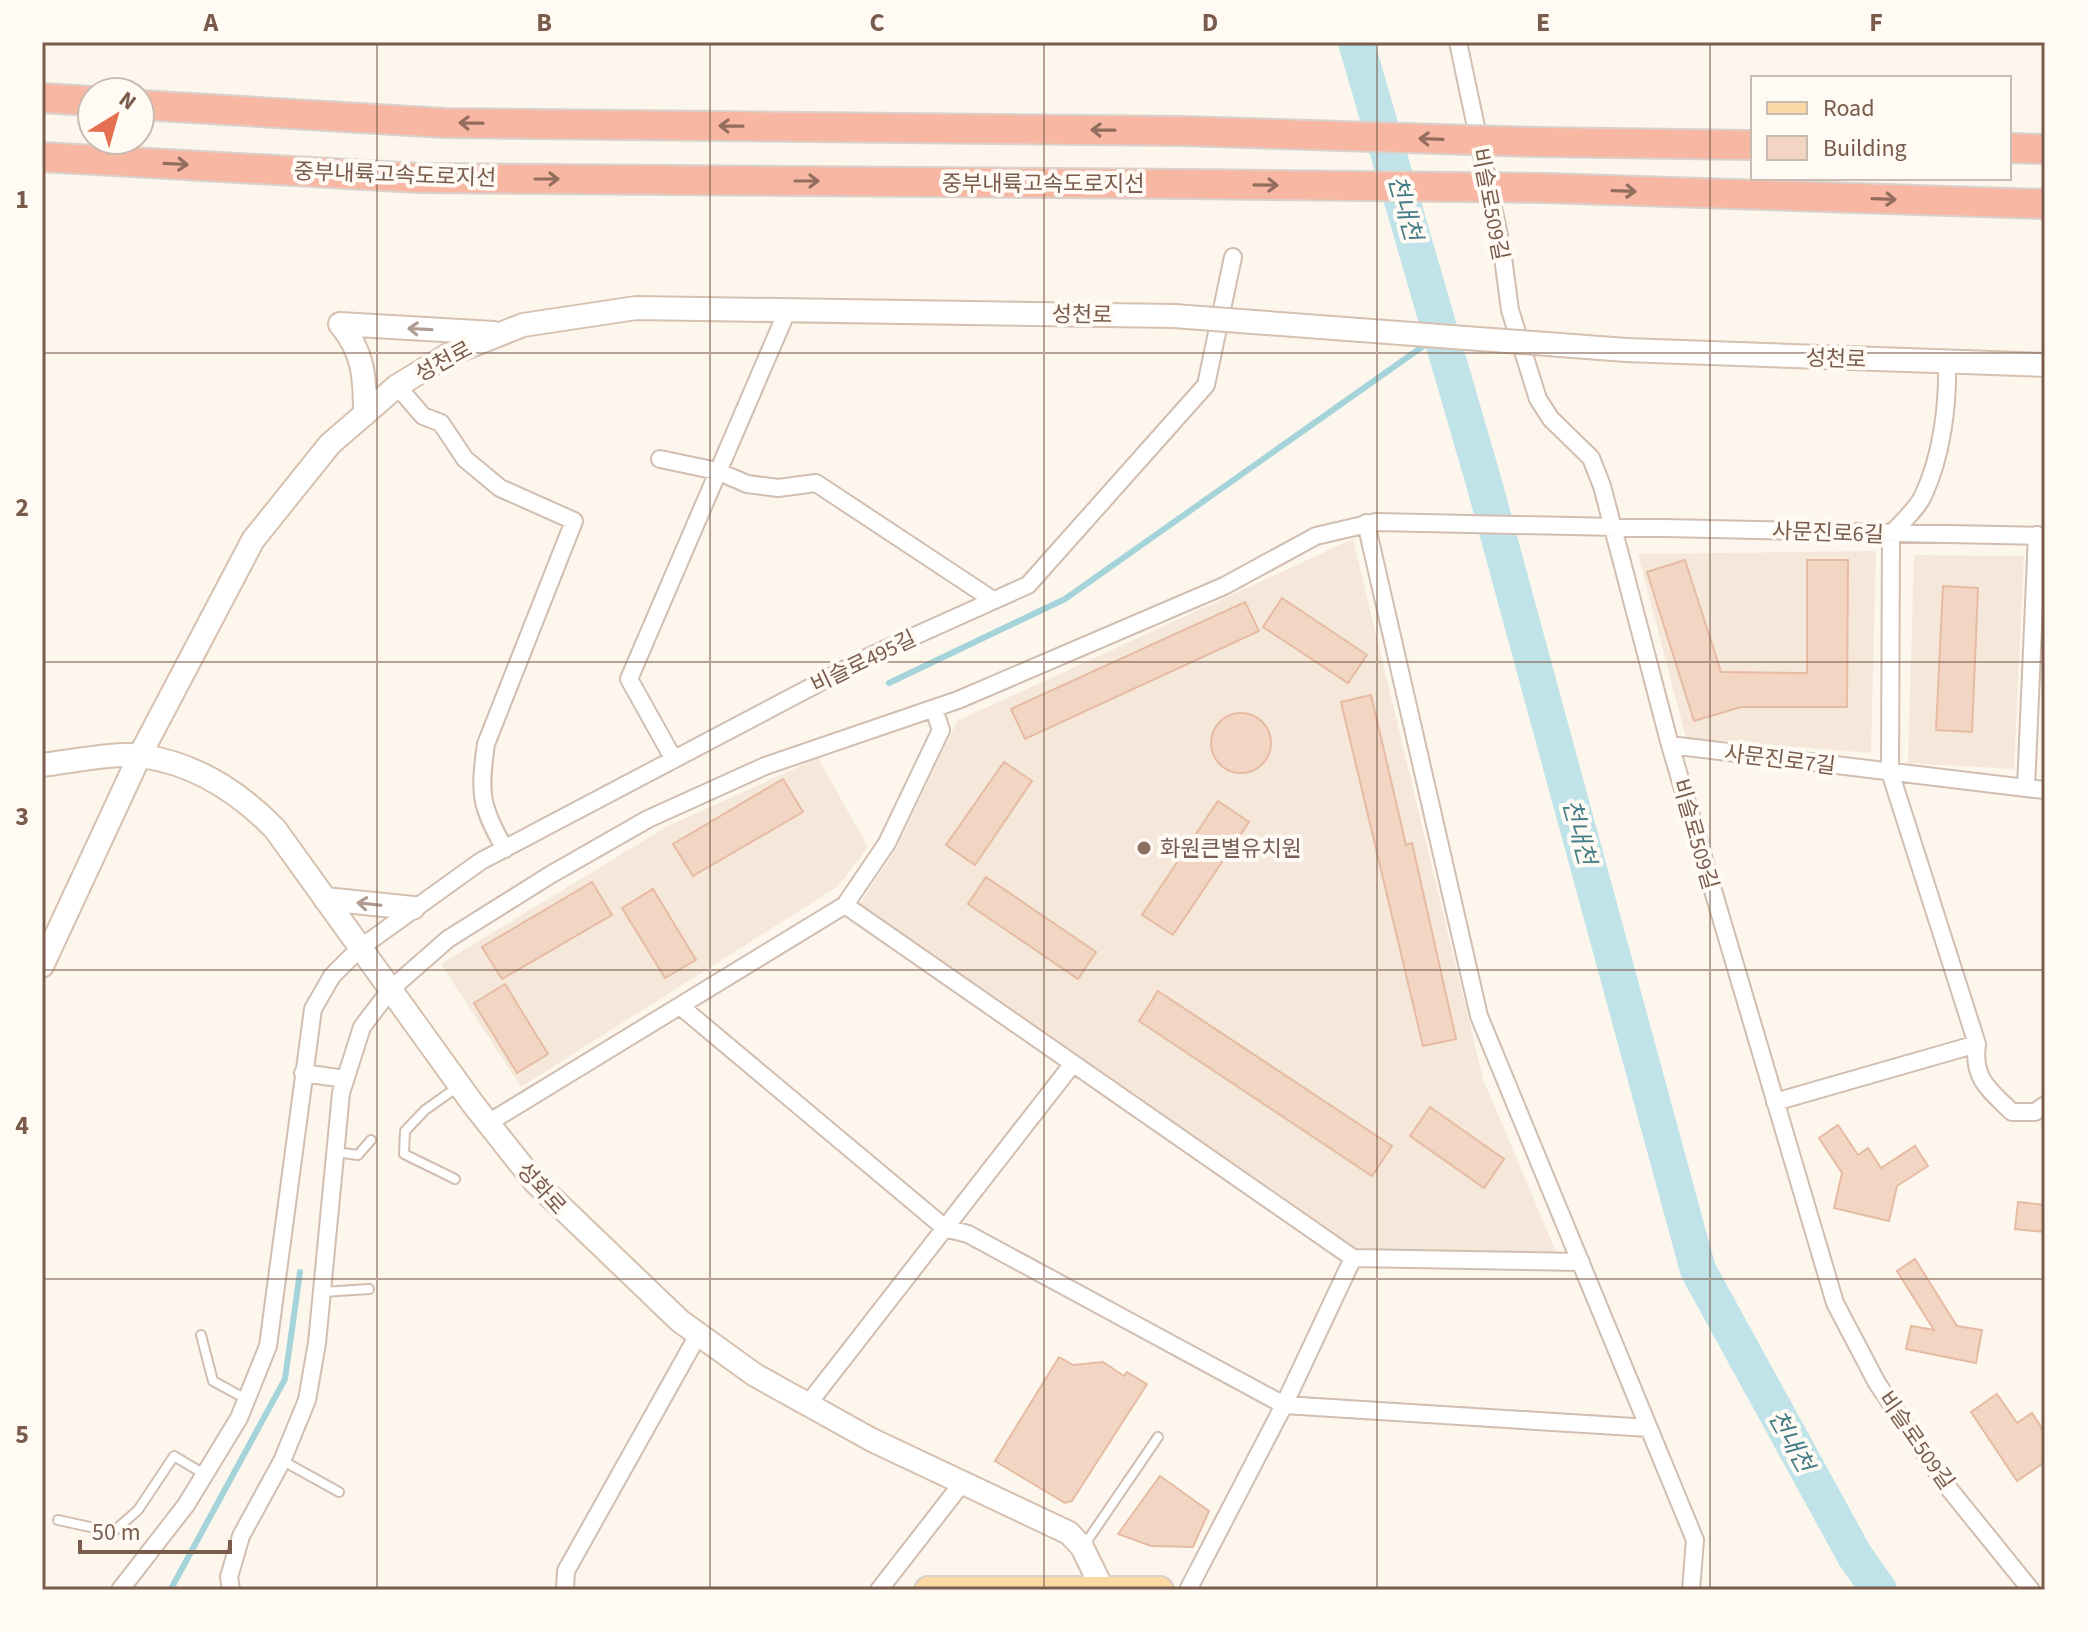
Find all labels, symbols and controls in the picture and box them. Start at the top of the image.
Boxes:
text: A [203,4,220,41]
text: B [536,4,552,41]
text: C [869,4,885,41]
text: D [1202,4,1218,41]
text: E [1536,4,1550,41]
text: F [1869,4,1883,41]
north arrow [76,76,156,156]
legend [1751,76,2011,180]
text: N [112,84,143,118]
text: Road [1823,91,1875,126]
one-way arrow [458,115,485,131]
one-way arrow [718,118,745,134]
one-way arrow [1090,122,1117,138]
one-way arrow [1418,131,1445,146]
text: Building [1823,131,1907,166]
street label: 비슬로509길 [1463,145,1517,263]
street label: 중부내륙고속도로지선 [293,155,497,195]
one-way arrow [162,157,189,172]
street label: 중부내륙고속도로지선 [942,168,1144,200]
one-way arrow [533,171,560,187]
water label: 천내천 [1379,171,1431,248]
one-way arrow [793,173,820,189]
one-way arrow [1252,177,1279,193]
text: 1 [15,181,29,218]
one-way arrow [1610,183,1637,198]
one-way arrow [1870,191,1897,206]
street label: 성천로 [1051,298,1113,332]
one-way arrow [407,321,434,336]
street label: 성천로 [409,333,478,390]
street label: 성천로 [1805,342,1867,376]
text: 2 [15,489,29,526]
street label: 사문진로6길 [1771,515,1885,551]
street label: 비슬로495길 [805,623,922,701]
street label: 사문진로7길 [1722,737,1837,783]
street label: 비슬로509길 [1664,775,1726,893]
water label: 천내천 [1553,796,1605,871]
text: 3 [15,798,29,835]
place label: 화원큰별유치원 [1160,833,1302,865]
marker: 화원큰별유치원 [1135,839,1153,857]
one-way arrow [356,896,383,911]
text: 4 [15,1107,29,1144]
street label: 성화로 [509,1155,573,1222]
street label: 비슬로509길 [1870,1385,1962,1496]
water label: 천내천 [1759,1404,1823,1481]
text: 5 [15,1416,29,1453]
scale bar [80,1504,230,1554]
text: 50 m [92,1515,141,1550]

